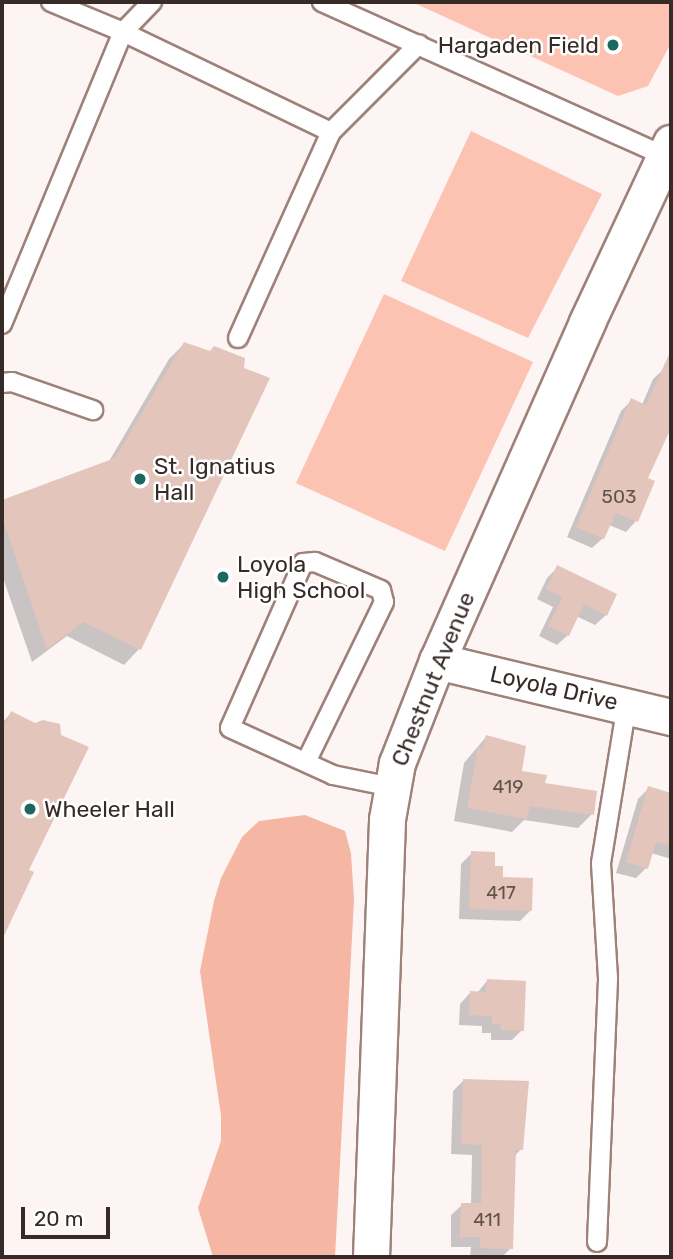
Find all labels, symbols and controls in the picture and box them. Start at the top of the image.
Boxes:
place label: Hargaden Field [438,31,599,59]
marker: Hargaden Field [605,37,621,53]
place label: St. Ignatius Hall [154,452,275,506]
marker: St. Ignatius Hall [132,471,148,487]
house number: 503 [602,486,636,508]
place label: Loyola High School [237,550,365,604]
marker: Loyola High School [215,569,231,585]
street label: Chestnut Avenue [385,588,481,770]
street label: Loyola Drive [487,660,621,716]
house number: 419 [493,776,523,798]
place label: Wheeler Hall [44,795,175,823]
marker: Wheeler Hall [22,801,38,817]
house number: 417 [486,882,516,904]
scale bar [24,1192,114,1236]
text: 20 m [34,1206,83,1231]
house number: 411 [473,1209,501,1231]

